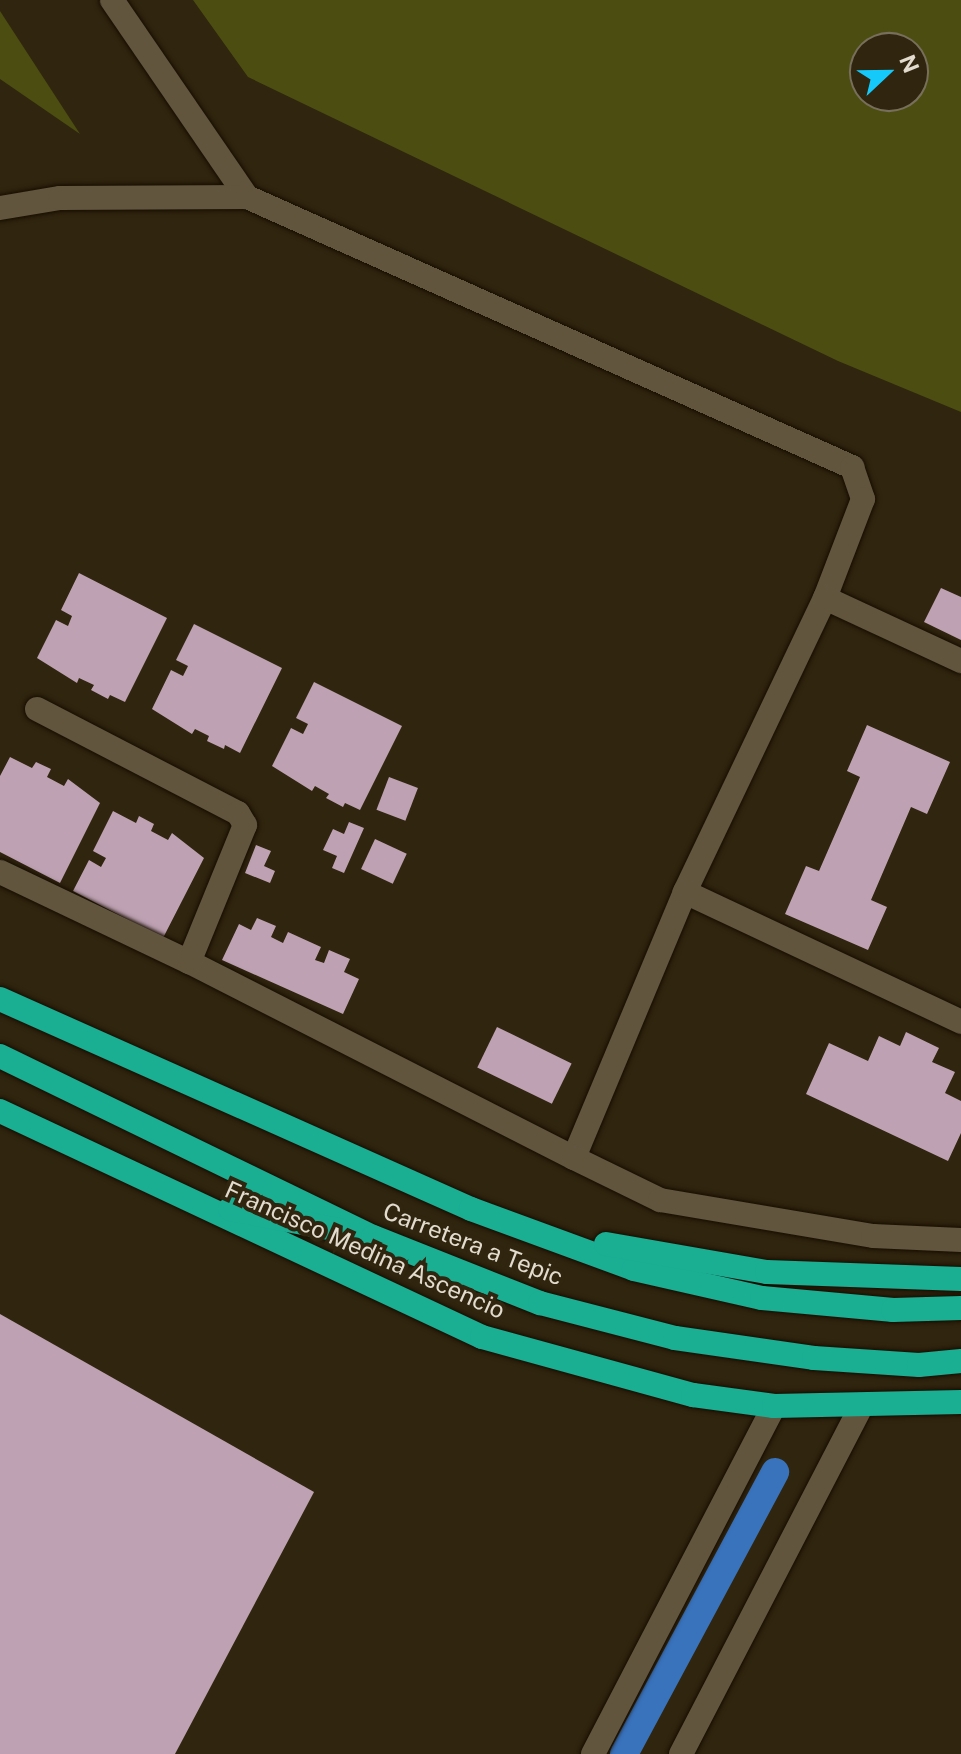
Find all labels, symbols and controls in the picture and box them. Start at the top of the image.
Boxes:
north arrow [849,32,929,112]
text: N [894,51,925,77]
street label: Francisco Medina Ascencio [221,1175,509,1325]
street label: Carretera a Tepic [379,1196,567,1292]

